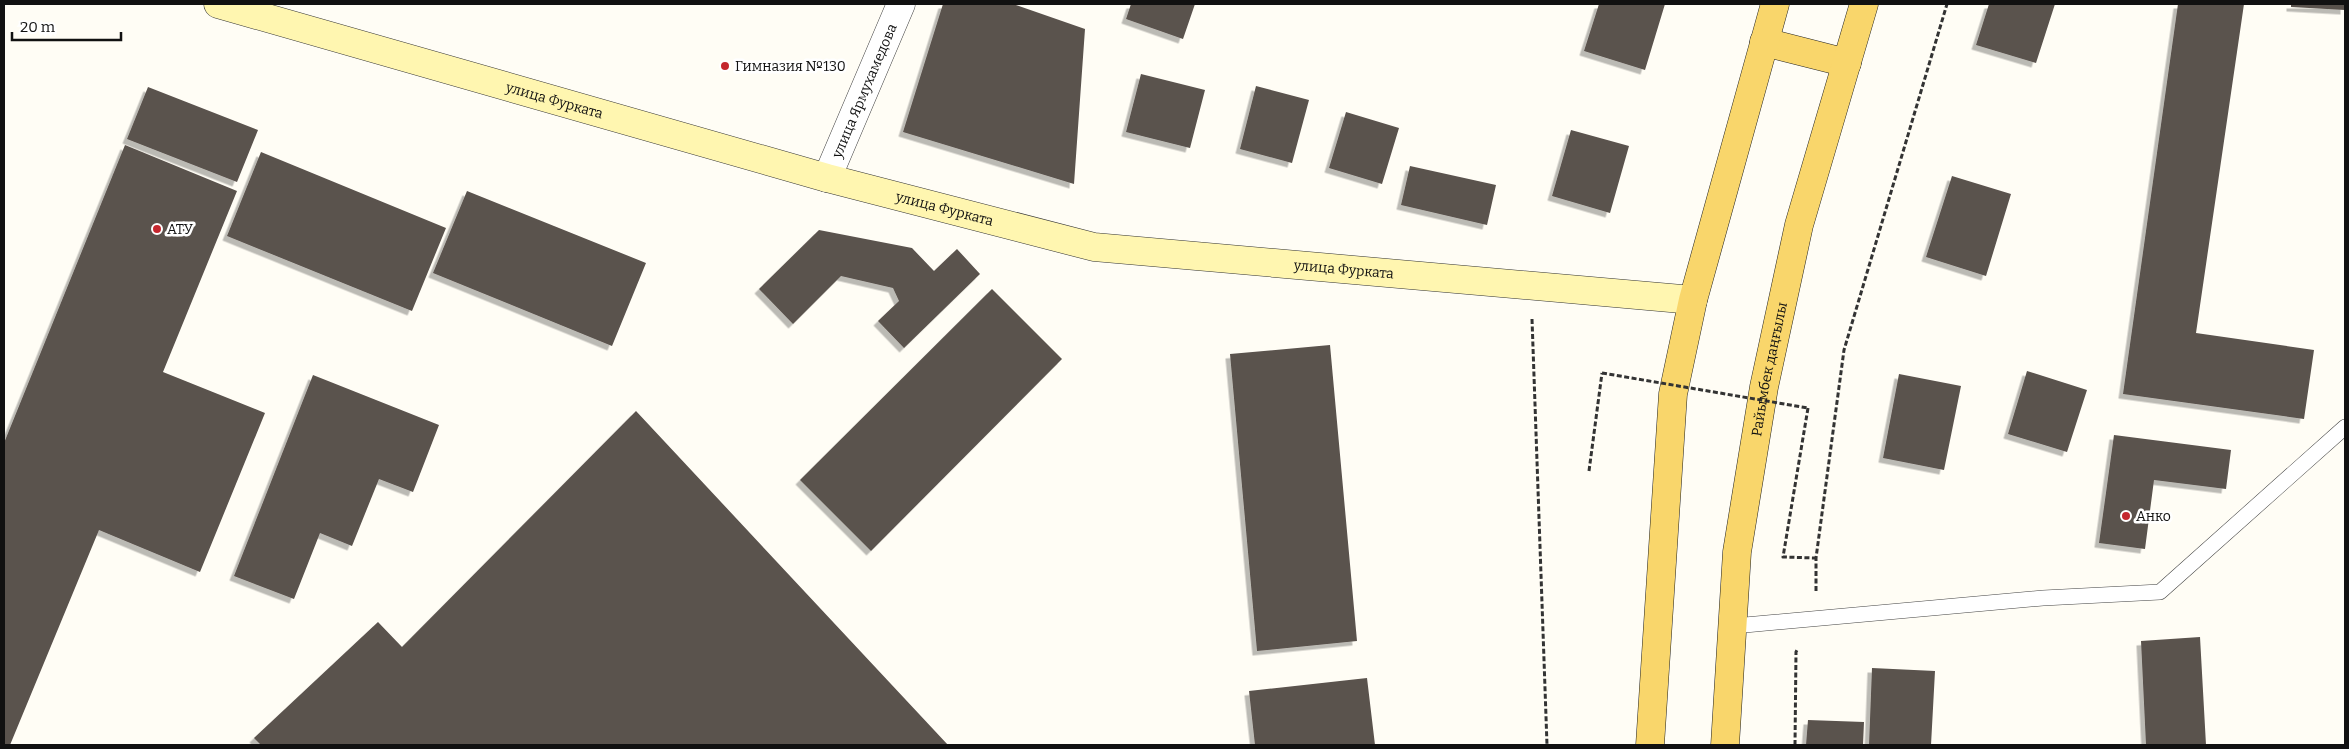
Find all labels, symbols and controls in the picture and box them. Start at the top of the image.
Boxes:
scale bar [12,10,121,42]
text: 20 m [20,18,56,36]
street label: улица Ярмухамедова [828,21,901,161]
place label: Гимназия №130 [735,58,846,75]
marker: Гимназия №130 [719,60,731,72]
street label: улица Фурката [503,78,605,123]
street label: улица Фурката [893,188,996,230]
place label: АТУ [167,221,194,238]
marker: АТУ [151,223,163,235]
street label: улица Фурката [1292,257,1395,283]
street label: Райымбек даңғылы [1748,301,1791,438]
place label: Анко [2136,508,2171,525]
marker: Анко [2120,510,2132,522]

